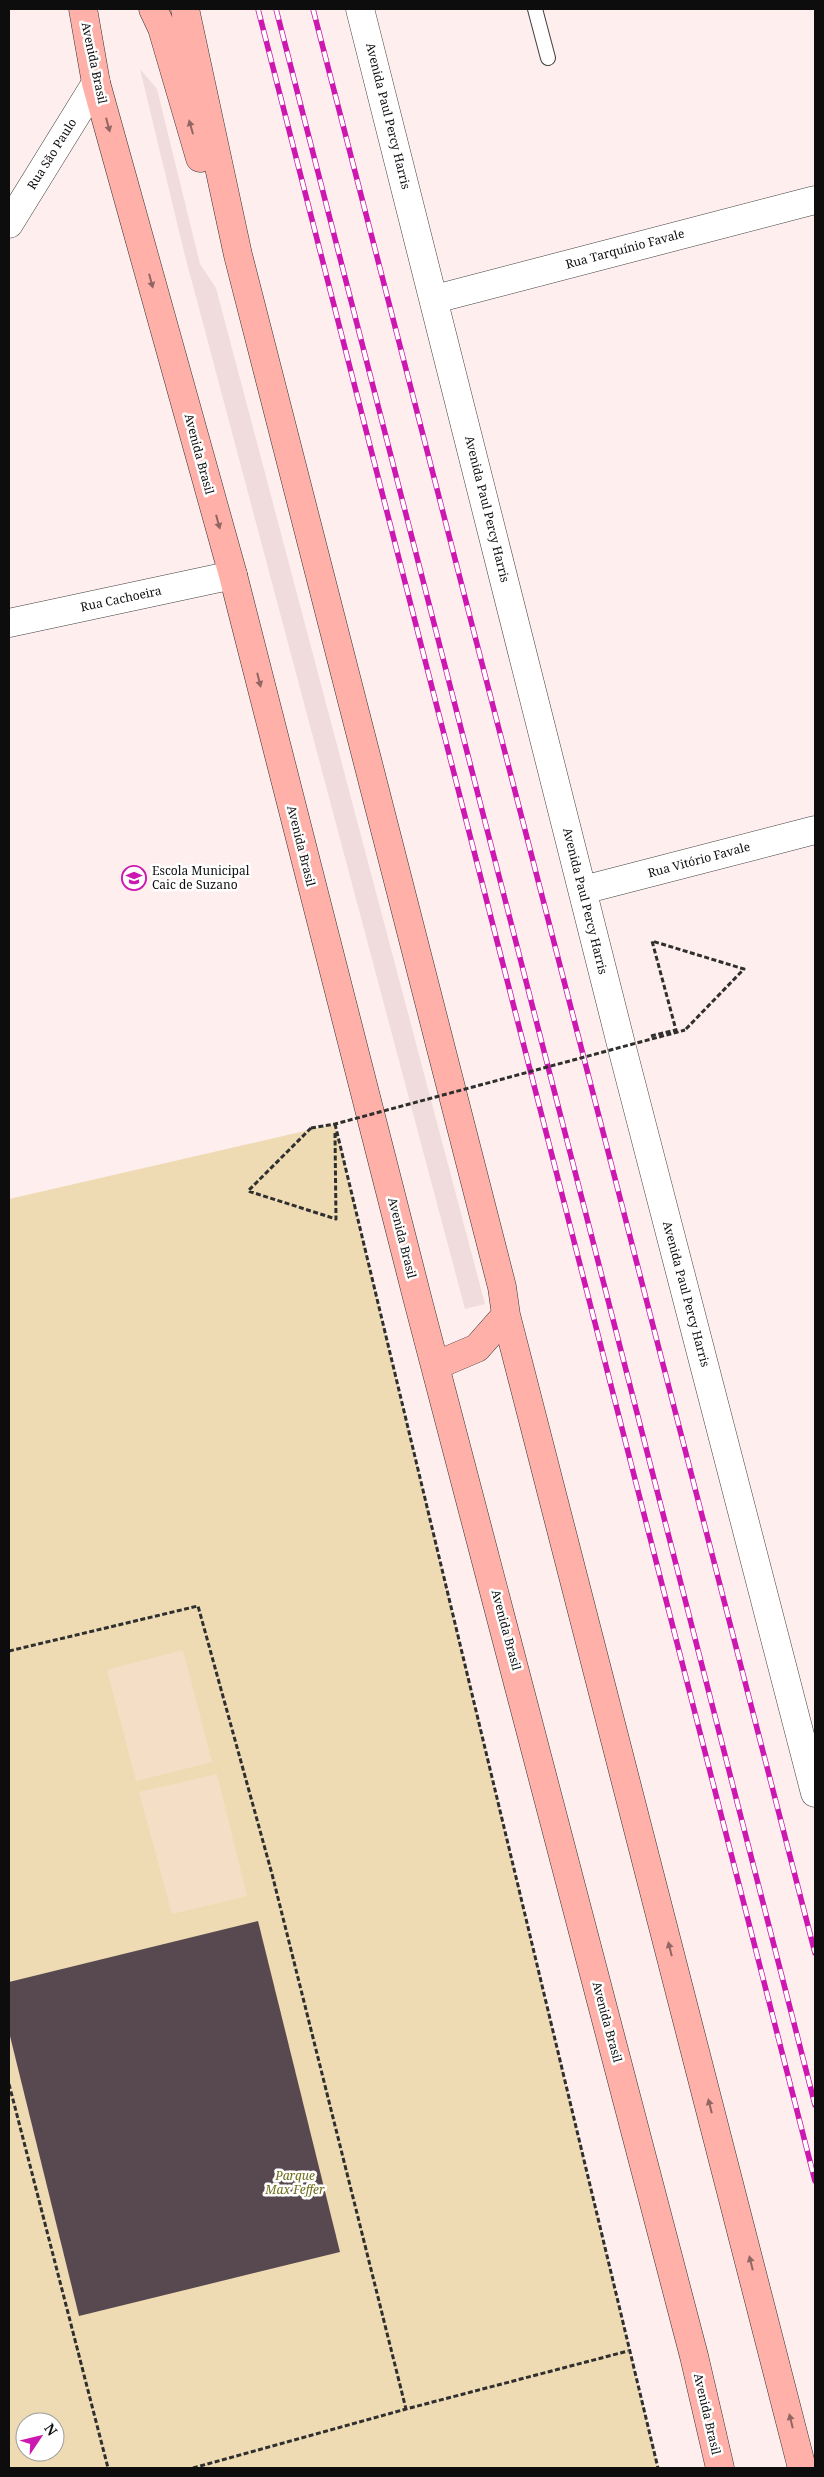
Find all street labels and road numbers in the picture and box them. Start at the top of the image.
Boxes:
street label: Avenida Brasil [78,21,111,105]
street label: Avenida Paul Percy Harris [362,41,415,191]
street label: Rua São Paulo [23,115,80,193]
street label: Rua Tarquínio Favale [564,224,686,273]
street label: Avenida Brasil [181,412,218,496]
street label: Avenida Paul Percy Harris [461,434,514,584]
street label: Rua Cachoeira [79,582,163,615]
street label: Avenida Brasil [283,804,320,888]
street label: Avenida Paul Percy Harris [559,826,612,976]
street label: Rua Vitório Favale [646,838,752,881]
street label: Avenida Brasil [384,1196,421,1280]
street label: Avenida Paul Percy Harris [659,1219,714,1369]
street label: Avenida Brasil [488,1588,525,1672]
street label: Avenida Brasil [589,1980,626,2064]
street label: Avenida Brasil [690,2372,725,2456]

